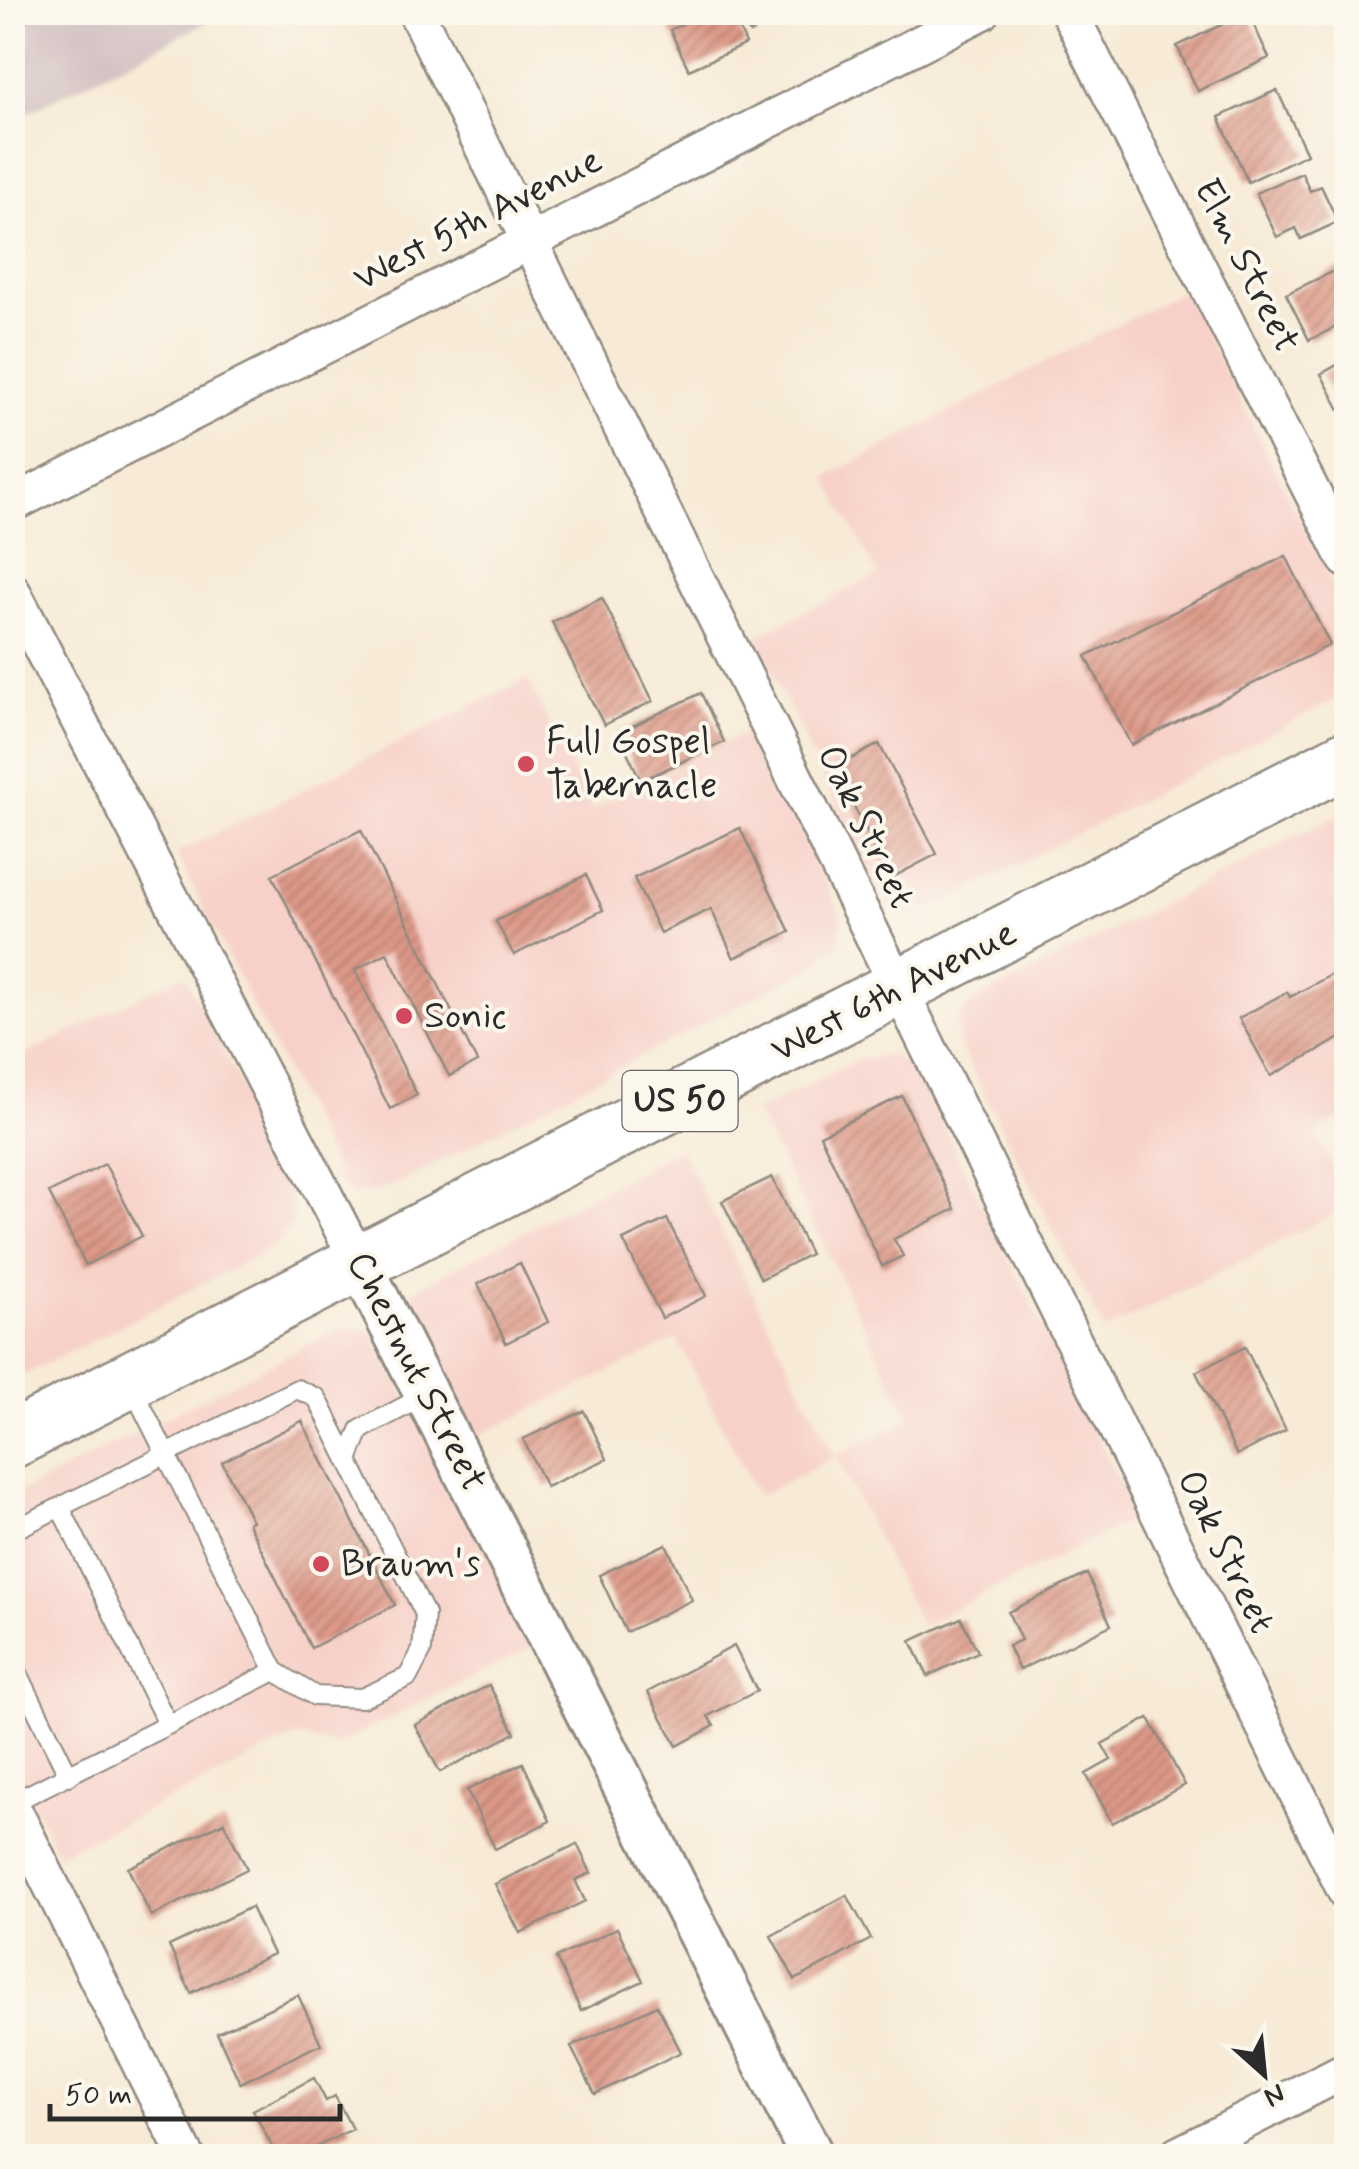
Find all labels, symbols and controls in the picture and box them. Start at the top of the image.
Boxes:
street label: West 5th Avenue [346,136,610,304]
street label: Elm Street [1181,171,1311,361]
place label: Full Gospel Tabernacle [546,718,717,811]
street label: Oak Street [804,737,926,917]
marker: Full Gospel Tabernacle [515,753,537,775]
street label: West 6th Avenue [763,909,1025,1075]
place label: Sonic [424,992,507,1041]
marker: Sonic [393,1005,415,1027]
road number: US 50 [622,1071,738,1131]
street label: Chestnut Street [334,1244,498,1500]
street label: Oak Street [1164,1462,1286,1642]
place label: Braum's [341,1540,480,1589]
marker: Braum's [310,1553,332,1575]
north arrow [1214,2024,1314,2124]
scale bar [50,2059,340,2121]
text: N [1258,2073,1291,2115]
text: 50 m [65,2076,132,2115]

